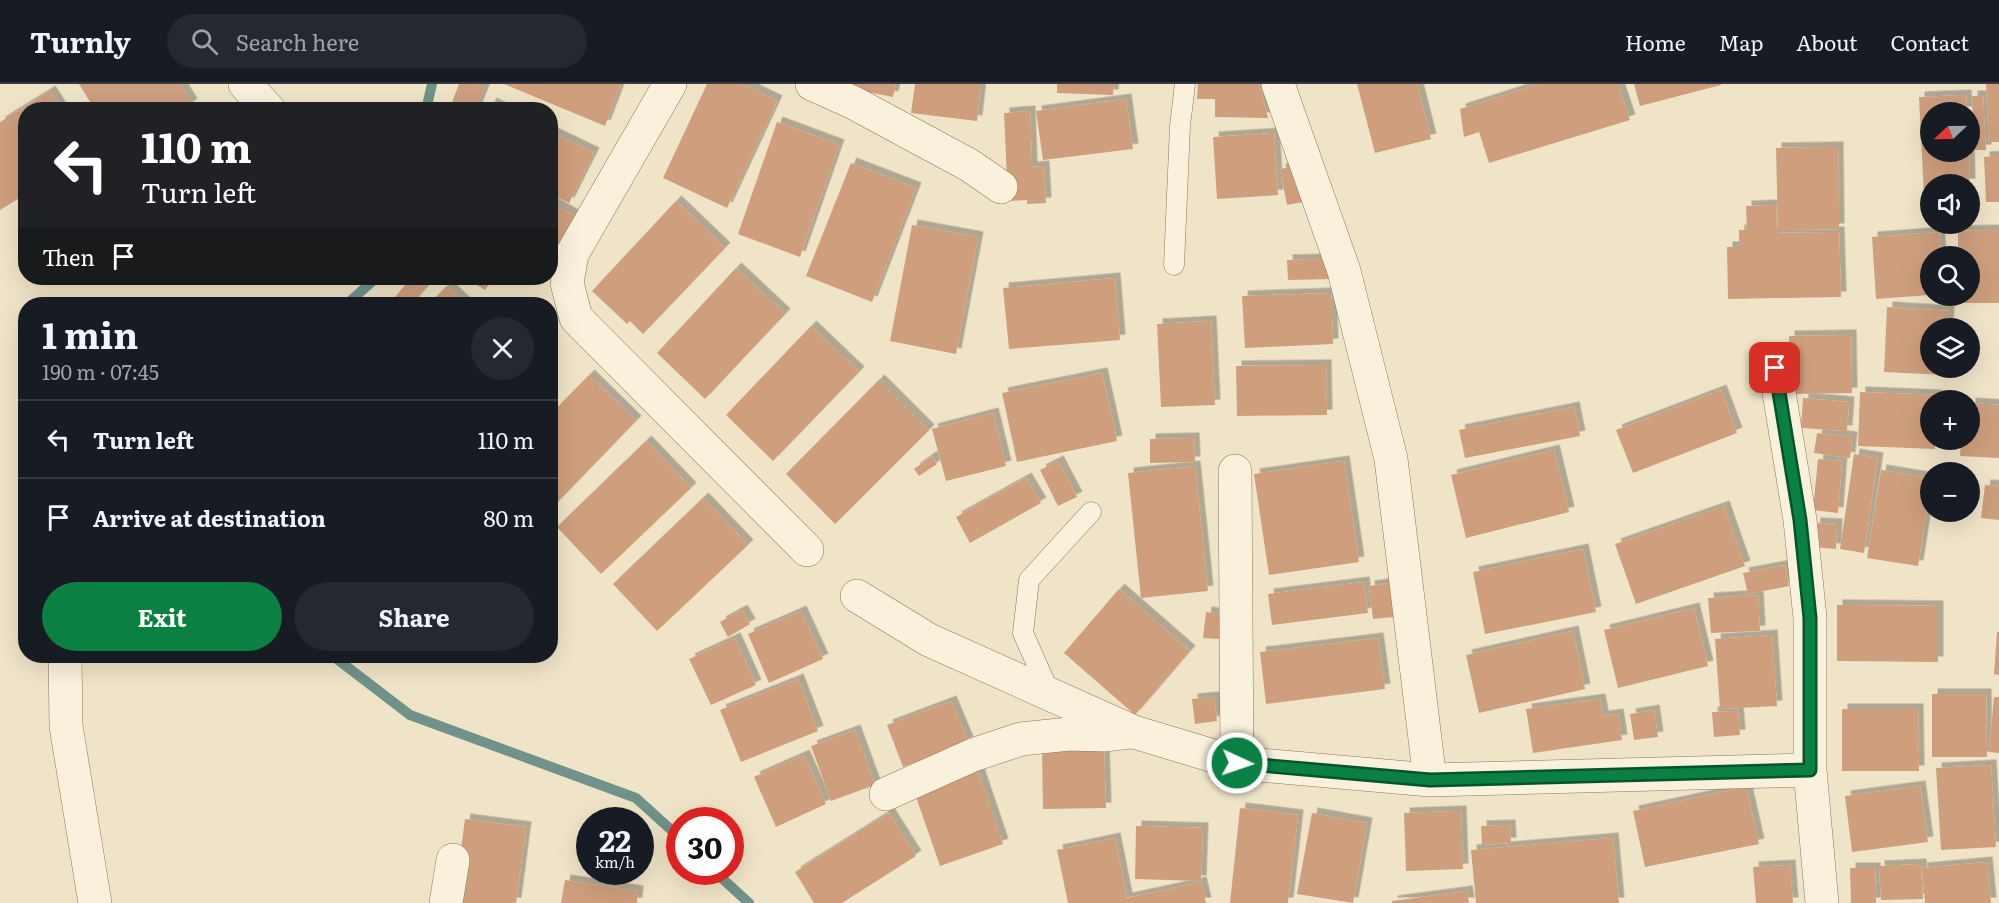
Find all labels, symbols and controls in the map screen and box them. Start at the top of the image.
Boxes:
search box [167,14,587,68]
text: Turnly [30,20,131,62]
icon: search [188,25,221,58]
text: Search here [236,25,359,58]
text: Home [1625,26,1686,57]
text: Map [1719,26,1763,57]
text: About [1796,26,1858,57]
text: Contact [1891,26,1969,57]
north arrow [1920,102,1980,162]
map controls [1920,102,1980,522]
text: 110 m [141,114,252,176]
icon: left [42,126,120,204]
text: Turn left [141,171,256,211]
button: sound [1920,174,1980,234]
text: Then [42,240,95,273]
icon: arrive [107,240,140,273]
button: search [1920,246,1980,306]
text: 1 min [42,307,138,360]
button: close [471,317,534,380]
button: layers [1920,318,1980,378]
pin [1749,342,1800,393]
icon: arrive [1758,351,1791,384]
text: 190 m · 07:45 [42,356,159,386]
button: + [1920,390,1980,450]
icon: left [42,423,75,456]
text: Turn left [93,423,194,456]
text: 110 m [478,423,534,456]
button: − [1920,462,1980,522]
icon: arrive [42,501,75,534]
text: Arrive at destination [93,501,326,534]
text: 80 m [483,501,534,534]
button: Exit [42,582,282,651]
button: Share [294,582,534,651]
position arrow [1205,731,1269,795]
speed limit sign: 30 [666,807,744,885]
text: 22 [599,817,631,861]
text: km/h [595,850,635,873]

